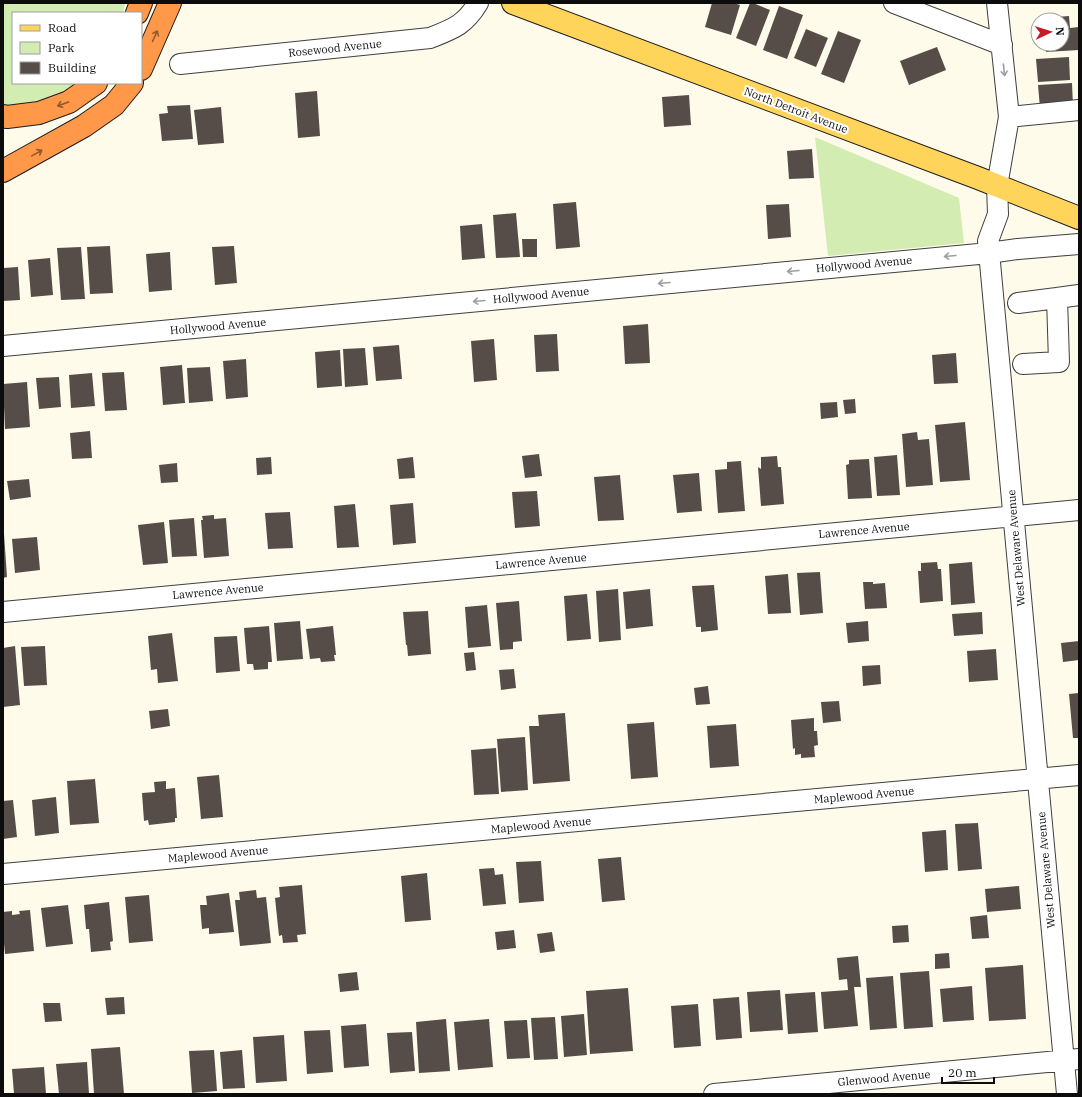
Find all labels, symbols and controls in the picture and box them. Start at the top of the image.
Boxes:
legend [12,12,142,84]
north arrow [1030,12,1070,52]
text: Road [48,20,77,35]
text: N [1053,26,1067,36]
one-way arrow [152,30,160,42]
street label: Rosewood Avenue [288,36,382,60]
text: Park [48,40,74,55]
text: Building [48,60,96,75]
one-way arrow [1000,63,1008,76]
street label: North Detroit Avenue [742,84,850,136]
one-way arrow [57,101,70,108]
one-way arrow [31,148,43,156]
street label: Hollywood Avenue [815,253,913,275]
one-way arrow [944,253,957,260]
one-way arrow [787,267,800,275]
one-way arrow [658,280,671,287]
street label: Hollywood Avenue [492,284,590,306]
one-way arrow [473,297,486,305]
street label: Hollywood Avenue [169,315,267,337]
street label: West Delaware Avenue [1004,489,1028,607]
street label: Lawrence Avenue [818,519,910,541]
street label: Lawrence Avenue [495,550,587,572]
street label: Lawrence Avenue [172,580,264,602]
street label: Maplewood Avenue [813,784,915,806]
street label: West Delaware Avenue [1034,811,1058,929]
street label: Maplewood Avenue [490,814,592,836]
street label: Maplewood Avenue [167,843,269,865]
scale bar [942,1059,994,1085]
text: 20 m [948,1065,977,1080]
street label: Glenwood Avenue [837,1067,931,1089]

